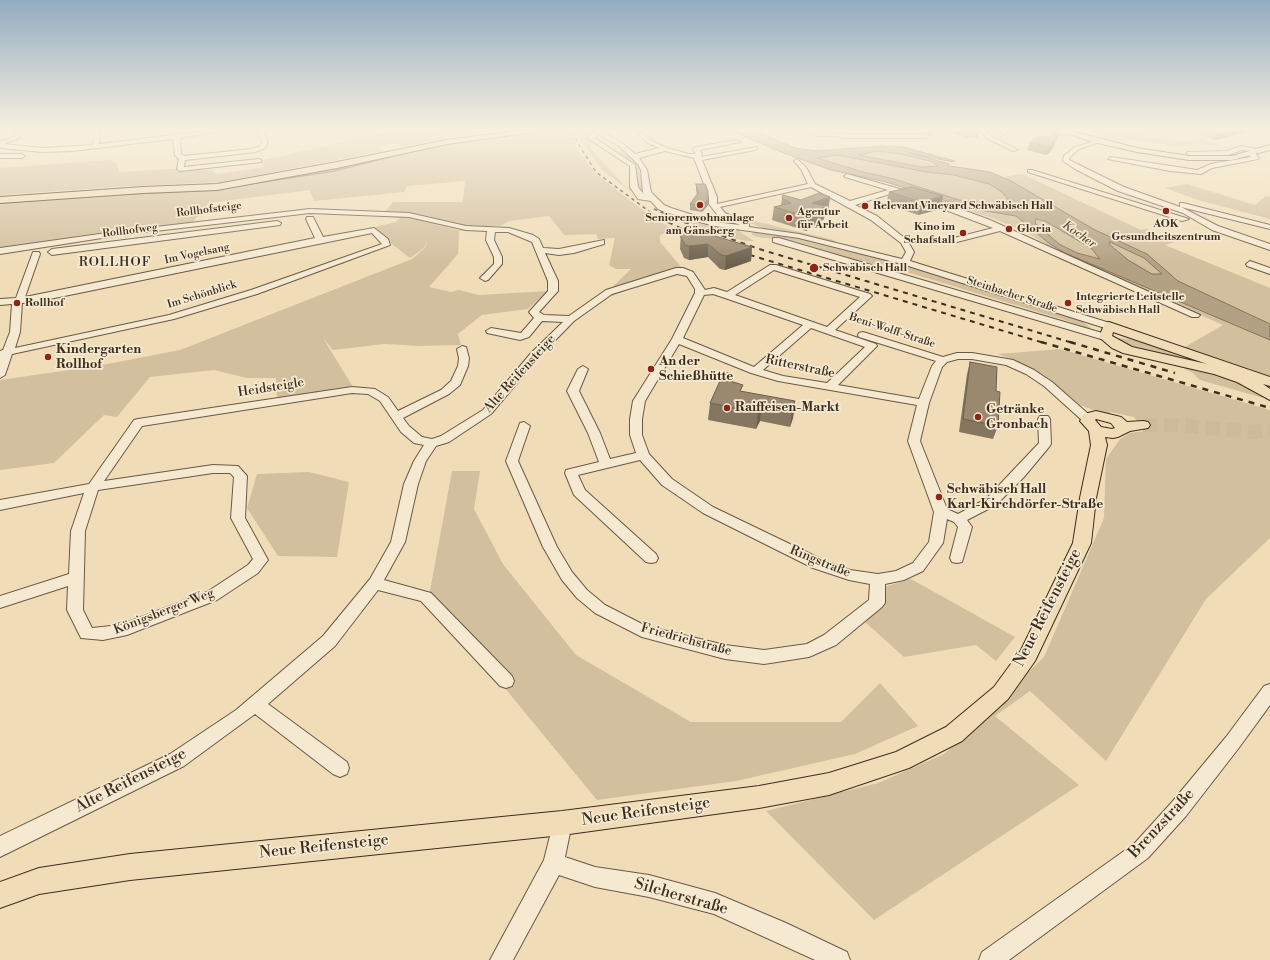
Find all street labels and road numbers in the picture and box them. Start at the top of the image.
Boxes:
street label: Rollhofsteige [176,199,242,221]
street label: Rollhofweg [102,221,158,241]
street label: Im Vogelsang [163,241,231,267]
street label: Steinbacher Straße [965,274,1059,316]
street label: Im Schönblick [166,278,238,312]
street label: Beni-Wolff-Straße [847,311,937,351]
street label: Alte Reifensteige [481,332,559,416]
street label: Ritterstraße [764,352,836,382]
street label: Heidsteigle [237,375,305,401]
street label: Ringstraße [787,543,853,581]
street label: Neue Reifensteige [1010,546,1086,670]
street label: Königsberger Weg [112,586,216,638]
street label: Friedrichstraße [639,620,733,660]
street label: Alte Reifensteige [72,745,190,817]
street label: Brenzstraße [1125,785,1199,863]
street label: Neue Reifensteige [580,793,712,831]
street label: Neue Reifensteige [258,831,390,863]
street label: Silcherstraße [632,874,730,920]

